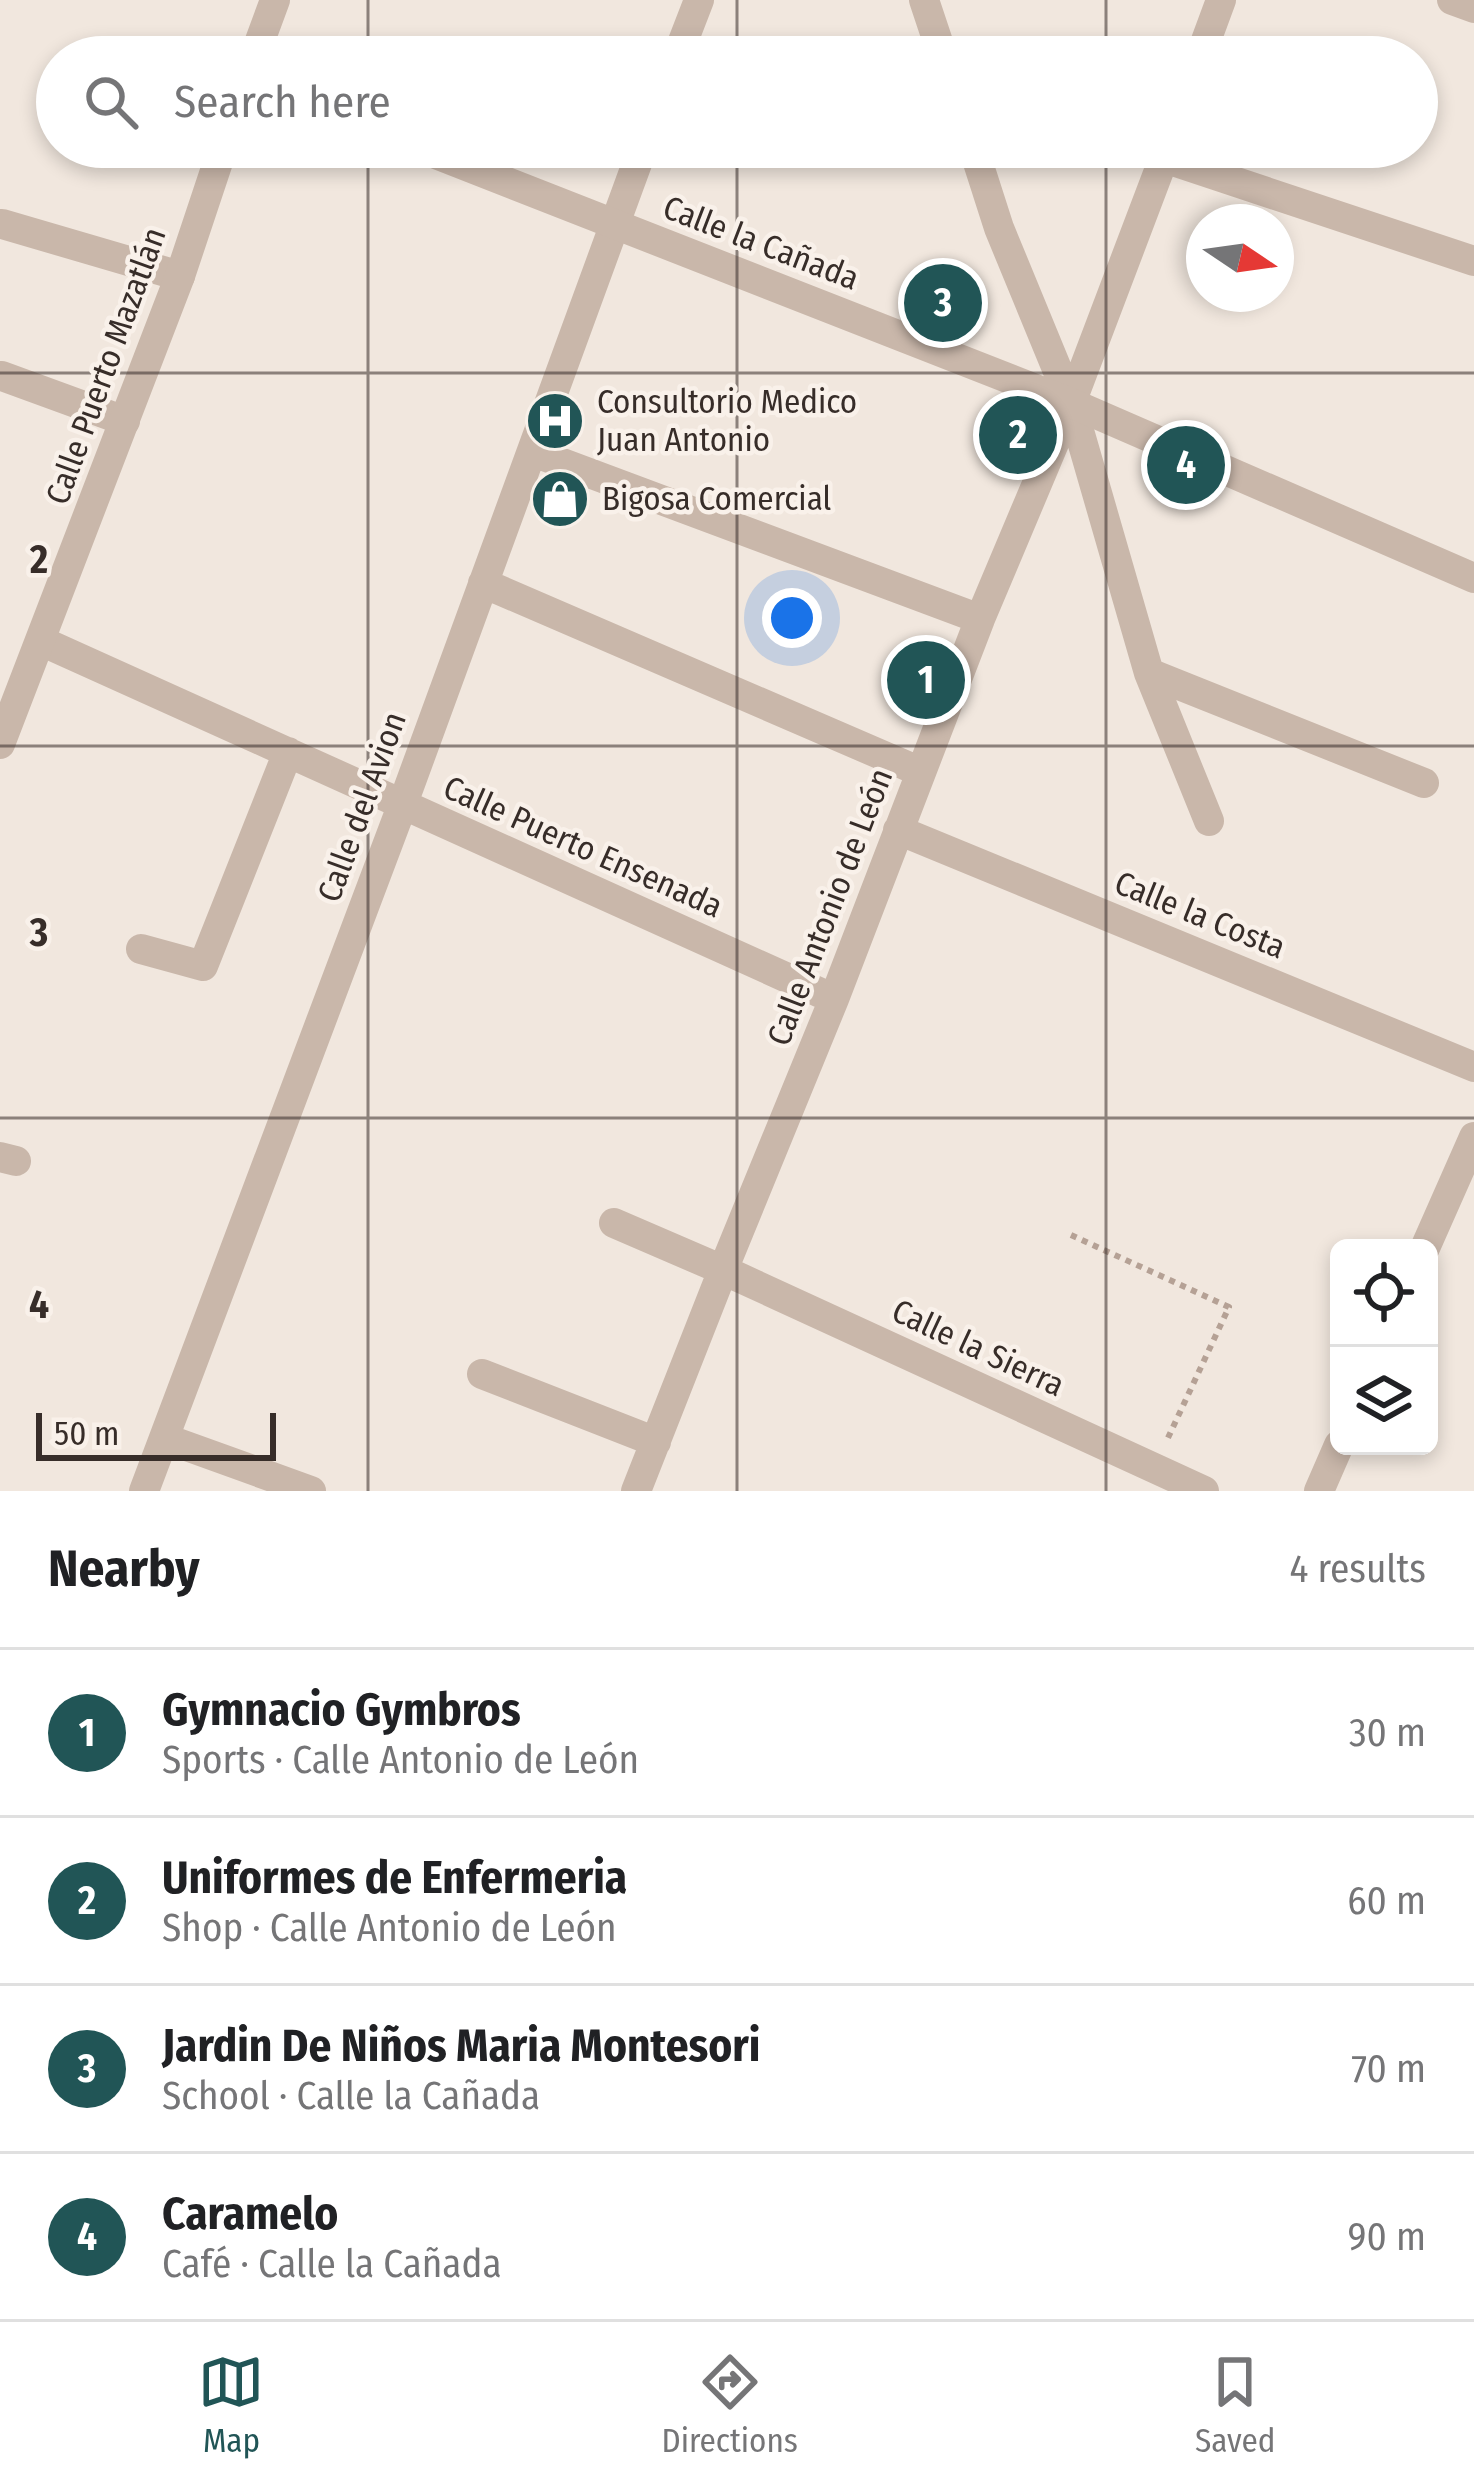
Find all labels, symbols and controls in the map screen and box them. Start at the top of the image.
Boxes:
search box [36,36,1438,168]
icon: search [78,69,144,135]
text: Search here [174,75,391,129]
street label: Calle la Cañada [658,187,864,299]
north arrow [1186,204,1294,312]
street label: Calle Puerto Mazatlán [37,222,175,510]
pin: 3 [904,258,982,348]
place label: Consultorio Medico Juan Antonio [597,382,857,460]
hospital icon: Consultorio Medico Juan Antonio [524,390,586,452]
pin: 2 [979,390,1057,480]
pin: 4 [1147,420,1225,510]
shop icon: Bigosa Comercial [529,468,591,530]
place label: Bigosa Comercial [602,479,832,519]
text: 2 [29,537,48,583]
your location [762,588,822,648]
pin: 1 [887,635,965,725]
street label: Calle del Avion [309,707,415,907]
street label: Calle Antonio de León [759,763,901,1051]
street label: Calle Puerto Ensenada [437,768,729,926]
street label: Calle la Costa [1109,863,1291,967]
text: 3 [29,910,48,956]
map controls [1330,1239,1438,1455]
button: locate [1330,1239,1438,1347]
text: 4 [29,1282,49,1328]
street label: Calle la Sierra [886,1291,1070,1405]
button: layers [1330,1347,1438,1455]
scale bar [36,1407,276,1460]
text: 50 m [54,1414,119,1454]
text: Nearby [48,1538,200,1600]
text: 4 results [1289,1546,1426,1592]
text: Gymnacio Gymbros [162,1683,521,1737]
text: 1 [79,1710,95,1756]
text: 30 m [1349,1710,1426,1756]
text: Sports · Calle Antonio de León [162,1737,639,1783]
text: Uniformes de Enfermeria [162,1851,627,1905]
text: 2 [78,1878,96,1924]
text: 60 m [1347,1878,1426,1924]
text: Shop · Calle Antonio de León [162,1905,617,1951]
text: Jardin De Niños Maria Montesori [162,2019,760,2073]
text: 3 [78,2046,96,2092]
text: 70 m [1351,2046,1426,2092]
text: School · Calle la Cañada [162,2073,540,2119]
text: Caramelo [162,2187,338,2241]
text: 4 [77,2214,97,2260]
text: 90 m [1348,2214,1426,2260]
text: Café · Calle la Cañada [162,2241,502,2287]
tab: Map [198,2349,264,2461]
tab: Directions [661,2349,798,2461]
tab: Saved [1195,2349,1275,2461]

